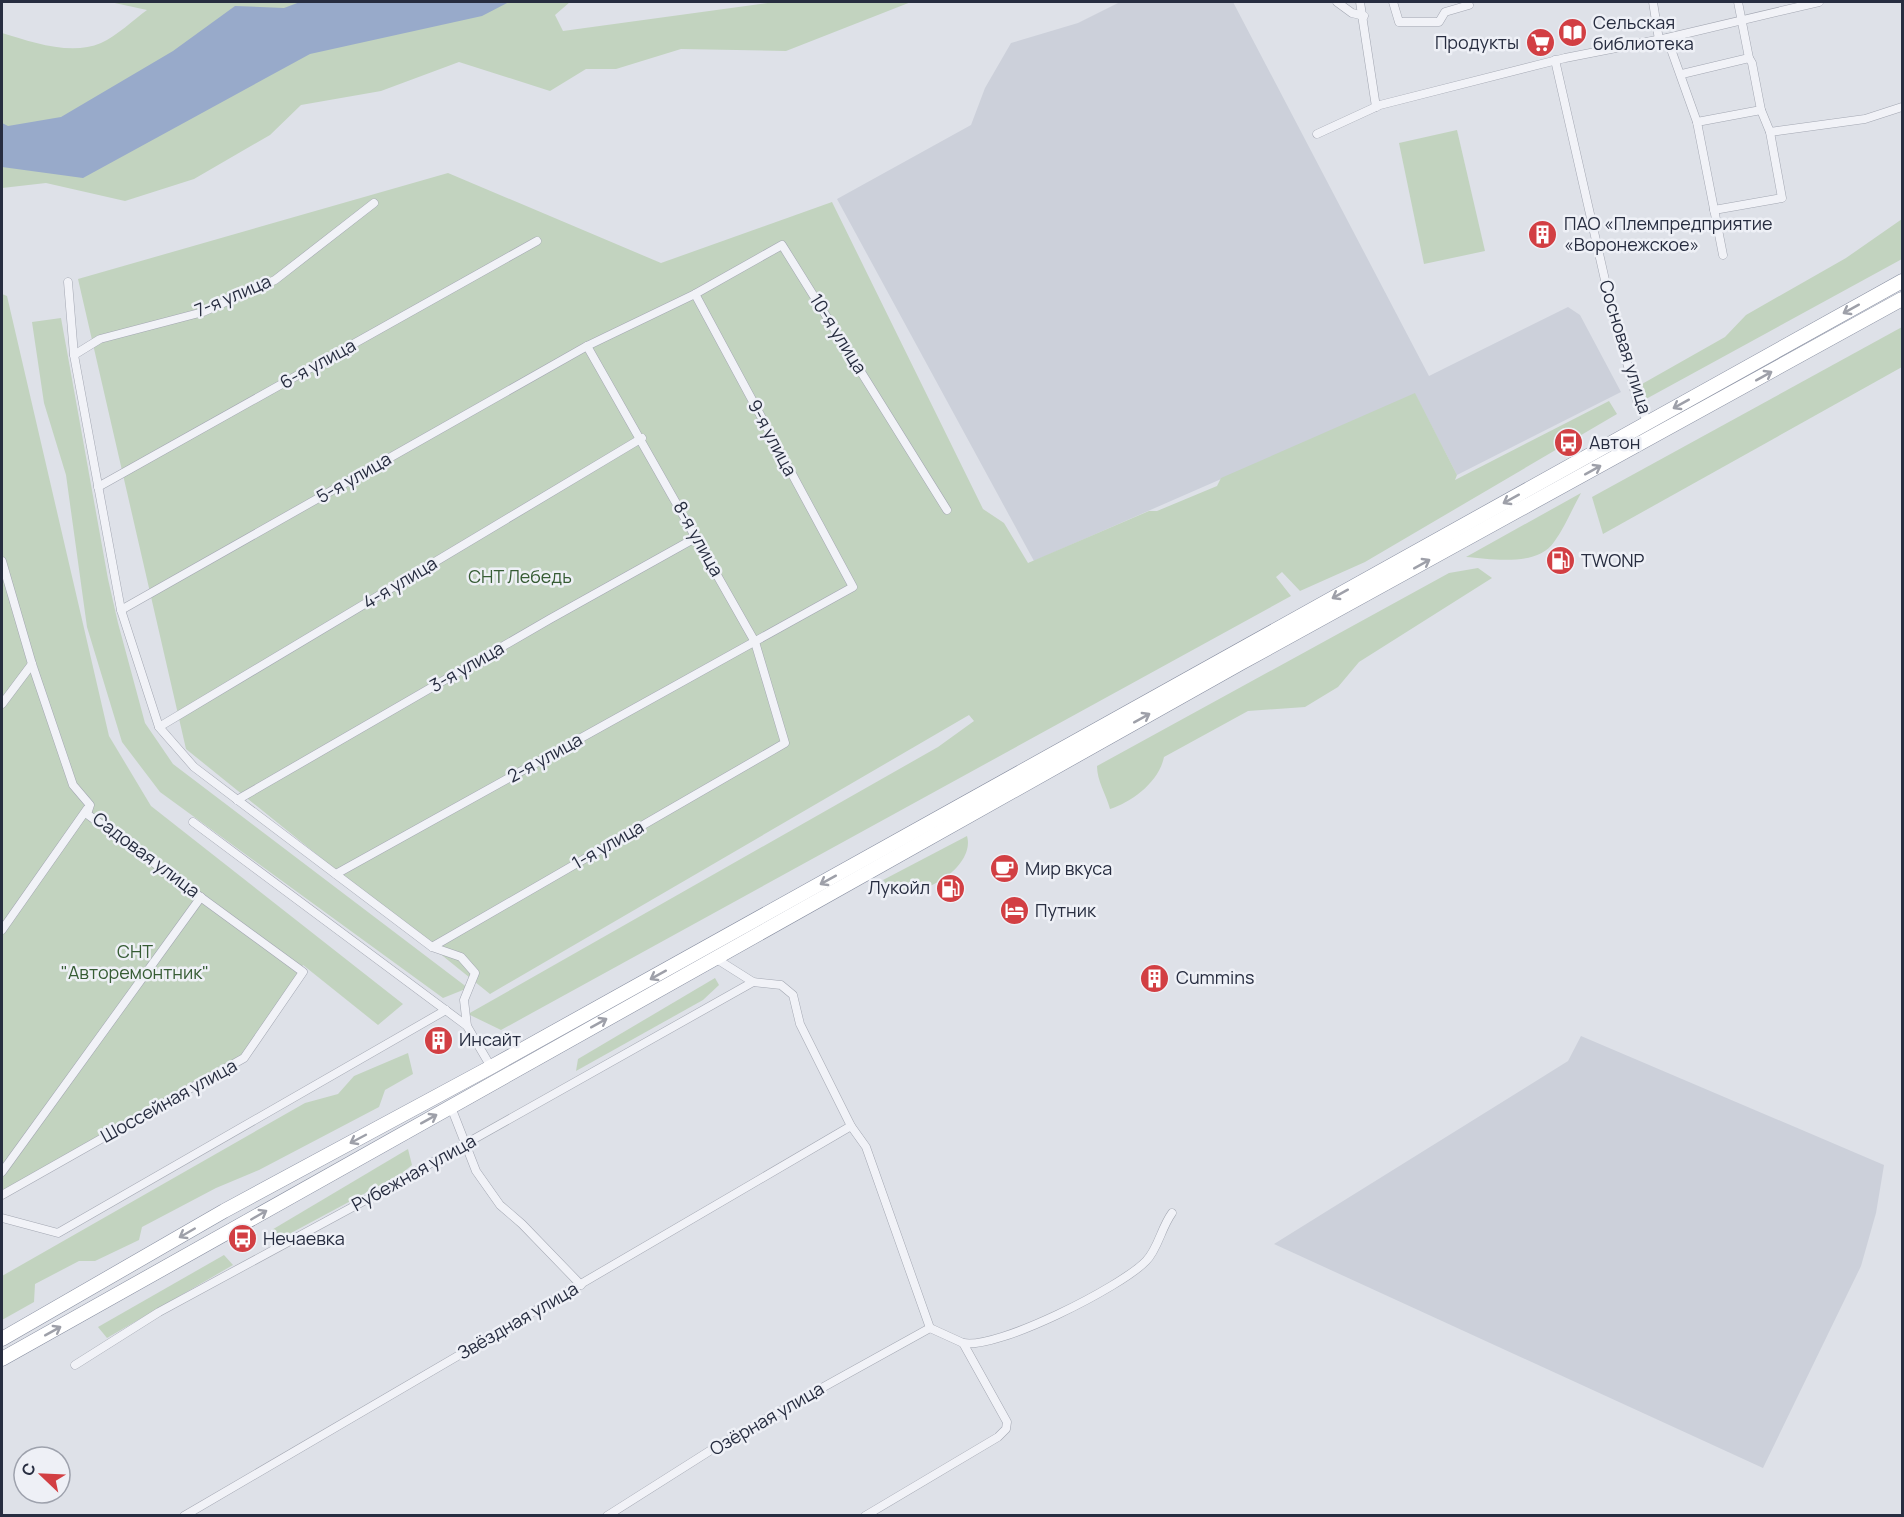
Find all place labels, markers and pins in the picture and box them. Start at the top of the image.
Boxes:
place label: Сельская библиотека [1593,10,1694,55]
library icon: Сельская библиотека [1556,17,1588,49]
supermarket icon: Продукты [1524,27,1556,59]
place label: Продукты [1435,30,1519,54]
place label: ПАО «Племпредприятие «Воронежское» [1564,211,1772,256]
building icon: ПАО «Племпредприятие «Воронежское» [1527,218,1559,250]
bus stop icon: Автон [1552,427,1584,459]
place label: Автон [1589,430,1640,454]
fuel station icon: TWONP [1544,545,1576,577]
place label: TWONP [1581,548,1645,572]
cafe icon: Мир вкуса [988,853,1020,885]
place label: Мир вкуса [1025,856,1112,880]
fuel station icon: Лукойл [935,872,967,904]
place label: Лукойл [868,875,930,899]
hotel icon: Путник [998,895,1030,927]
place label: Путник [1035,898,1097,922]
building icon: Cummins [1139,962,1171,994]
place label: Cummins [1176,965,1254,989]
building icon: Инсайт [422,1024,454,1056]
place label: Инсайт [459,1027,521,1051]
bus stop icon: Нечаевка [226,1223,258,1255]
place label: Нечаевка [263,1226,345,1250]

